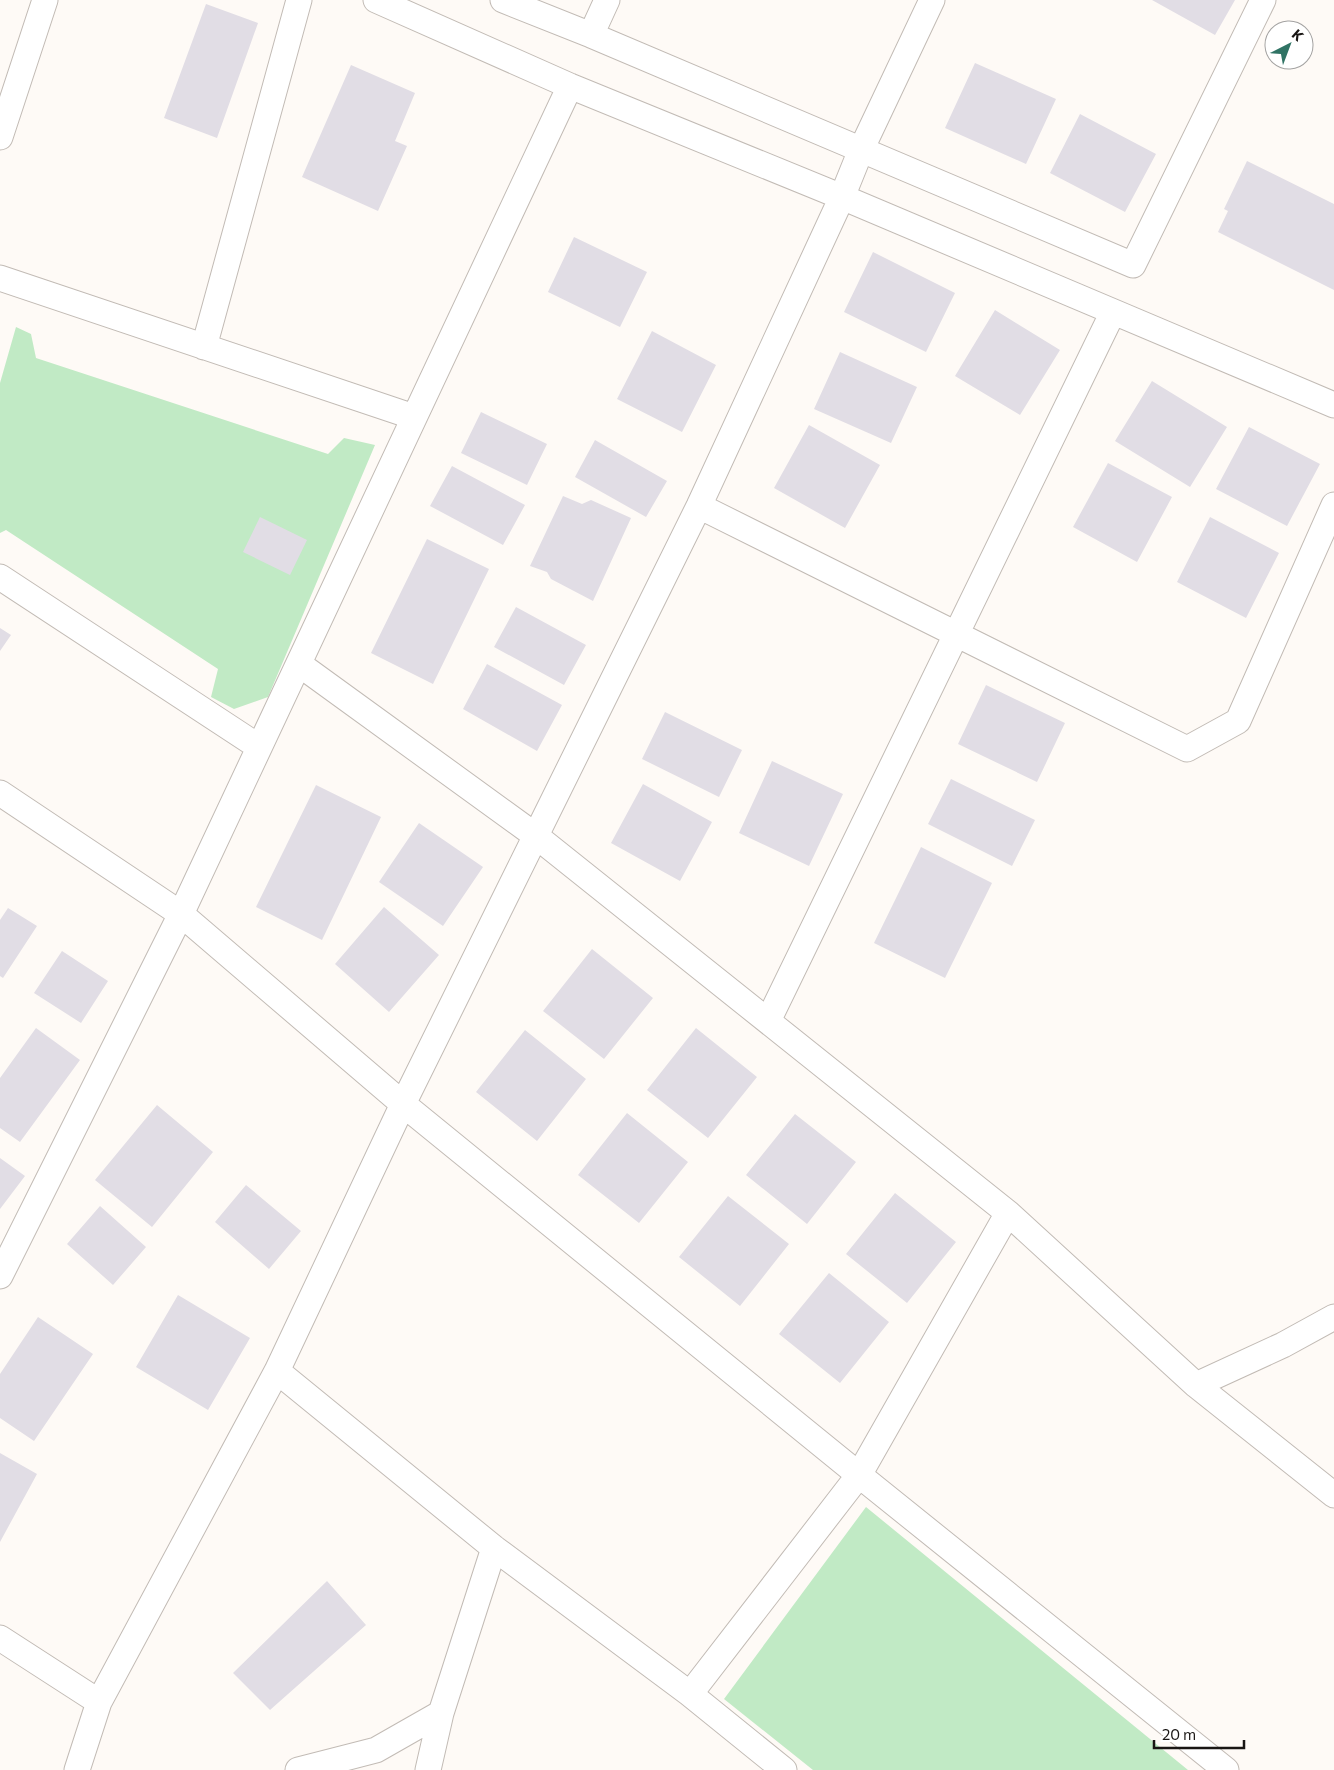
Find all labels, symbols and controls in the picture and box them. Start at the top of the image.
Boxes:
north arrow [1264,20,1314,70]
text: K [1289,25,1308,45]
scale bar [1154,1718,1244,1750]
text: 20 m [1162,1725,1196,1743]

